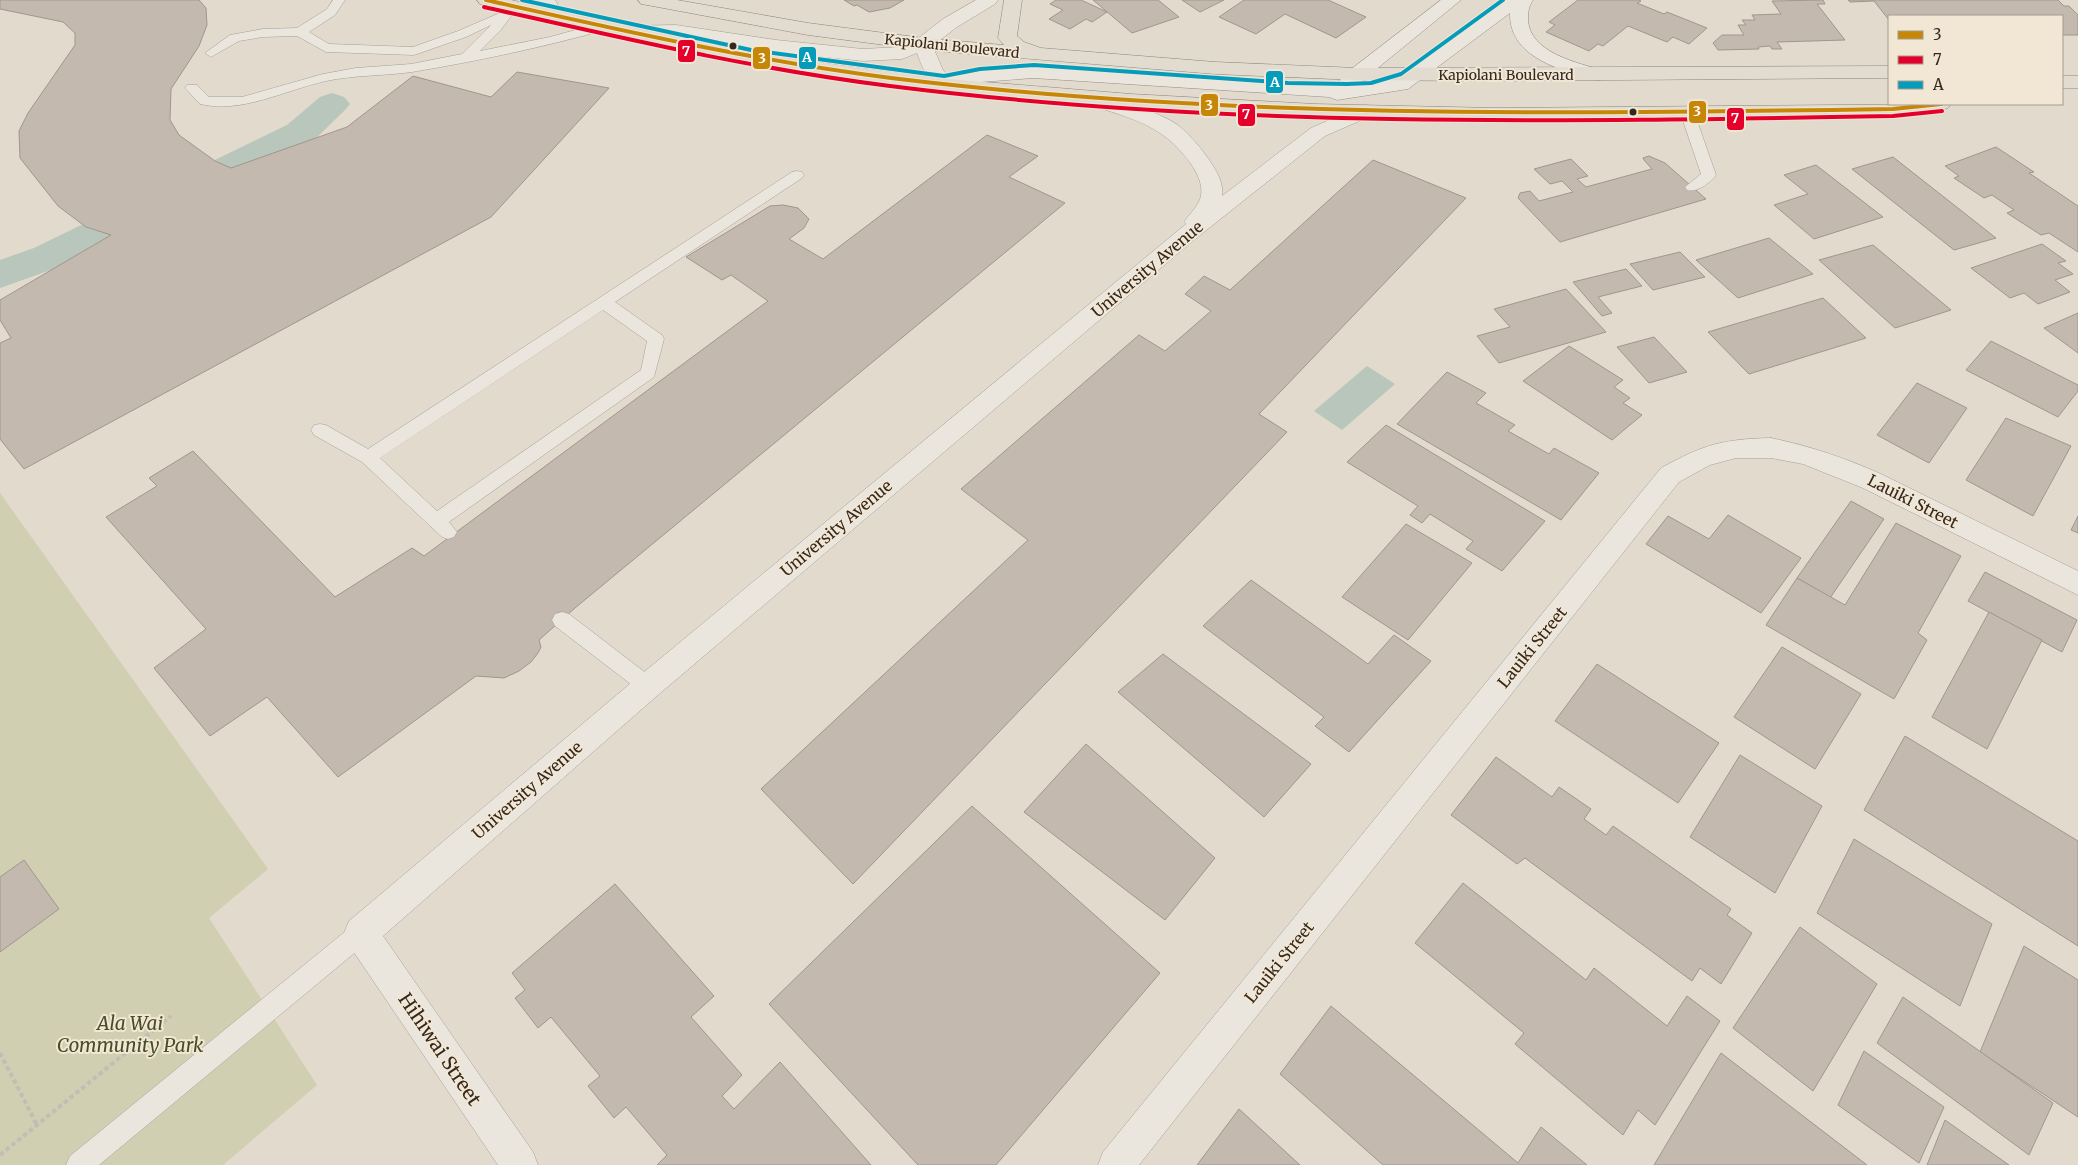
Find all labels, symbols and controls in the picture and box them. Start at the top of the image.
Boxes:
legend [1888,15,2063,105]
text: 3 [1933,25,1942,44]
street label: Kapiolani Boulevard [884,30,1021,62]
line badge: 7 [677,39,696,63]
unlabelled marker [728,41,738,51]
text: 7 [682,42,690,60]
line badge: 3 [752,46,771,70]
line badge: A [798,46,817,70]
text: A [801,48,813,66]
text: 3 [758,49,766,67]
text: 7 [1933,50,1942,69]
street label: Kapiolani Boulevard [1438,66,1574,84]
line badge: A [1265,70,1284,94]
text: A [1269,73,1281,91]
text: A [1932,75,1944,94]
line badge: 3 [1200,93,1219,117]
text: 3 [1205,96,1213,114]
line badge: 3 [1688,100,1707,124]
text: 3 [1693,102,1701,120]
line badge: 7 [1237,103,1256,127]
text: 7 [1242,105,1250,123]
unlabelled marker [1628,107,1638,117]
line badge: 7 [1726,107,1745,131]
text: 7 [1731,109,1739,127]
street label: University Avenue [1087,216,1207,322]
street label: Lauiki Street [1864,470,1962,533]
street label: University Avenue [776,475,896,581]
street label: Lauiki Street [1493,602,1571,692]
street label: University Avenue [468,737,586,843]
street label: Lauiki Street [1240,917,1318,1007]
street label: Hihiwai Street [393,988,487,1110]
park label: Ala Wai Community Park [57,1011,204,1057]

